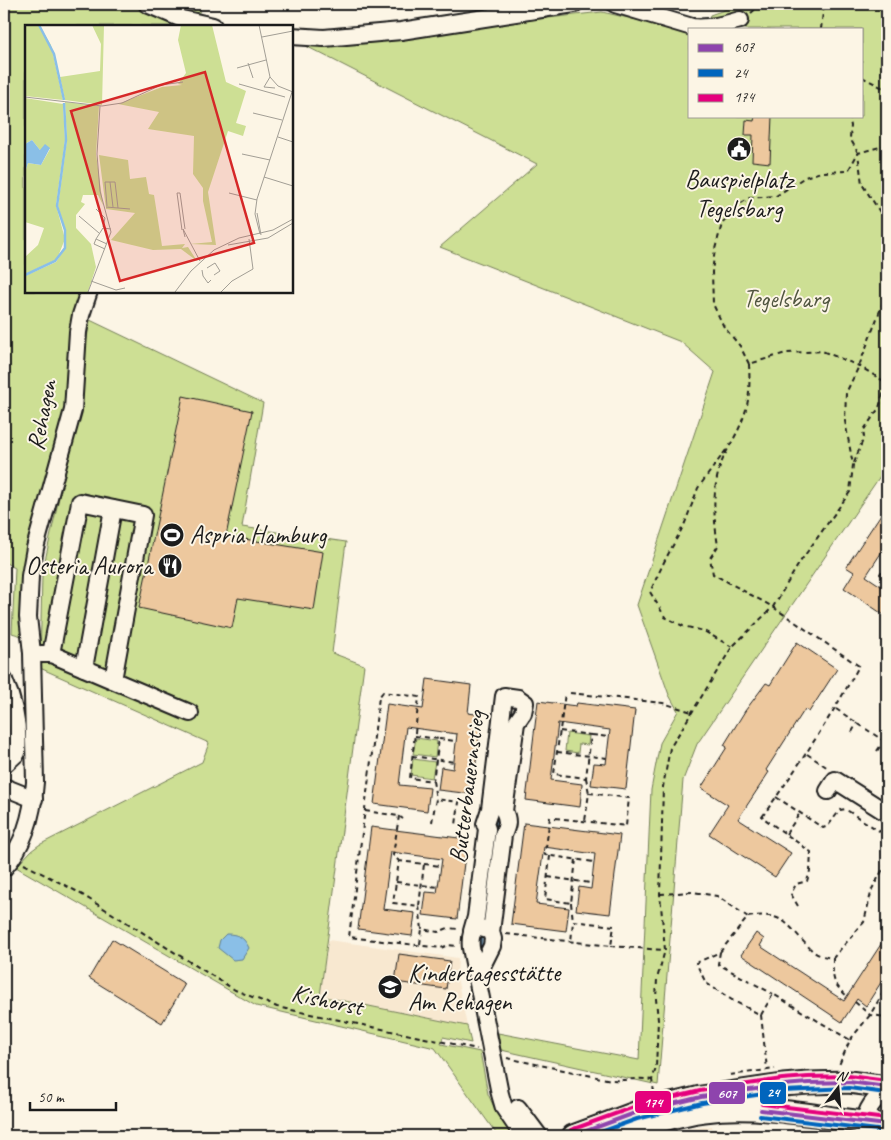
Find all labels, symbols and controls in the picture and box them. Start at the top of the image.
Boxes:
inset map [25,25,292,292]
legend [688,28,864,118]
text: 607 [734,38,756,57]
text: 24 [734,64,749,83]
text: 174 [734,88,756,107]
public building icon: Bauspielplatz Tegelsbarg [726,136,752,162]
place label: Bauspielplatz Tegelsbarg [685,164,796,225]
park label: Tegelsbarg [743,283,831,315]
street label: Rehagen [20,375,65,453]
place label: Aspria Hamburg [190,519,327,551]
sports icon: Aspria Hamburg [159,522,185,548]
place label: Osteria Aurora [26,550,155,582]
restaurant icon: Osteria Aurora [157,553,183,579]
street label: Butterbauernstieg [442,707,492,865]
place label: Kindertagesstätte Am Rehagen [408,957,562,1018]
school or university icon: Kindertagesstätte Am Rehagen [377,974,403,1000]
street label: Kishorst [289,977,368,1024]
north arrow [814,1062,864,1112]
text: N [835,1067,850,1086]
scale bar [30,1080,116,1112]
line badge: 607 [708,1081,746,1105]
line badge: 24 [759,1081,787,1105]
text: 24 [767,1084,781,1101]
text: 607 [717,1085,738,1102]
text: 50 m [38,1088,65,1107]
line badge: 174 [634,1090,672,1114]
text: 174 [644,1094,664,1111]

